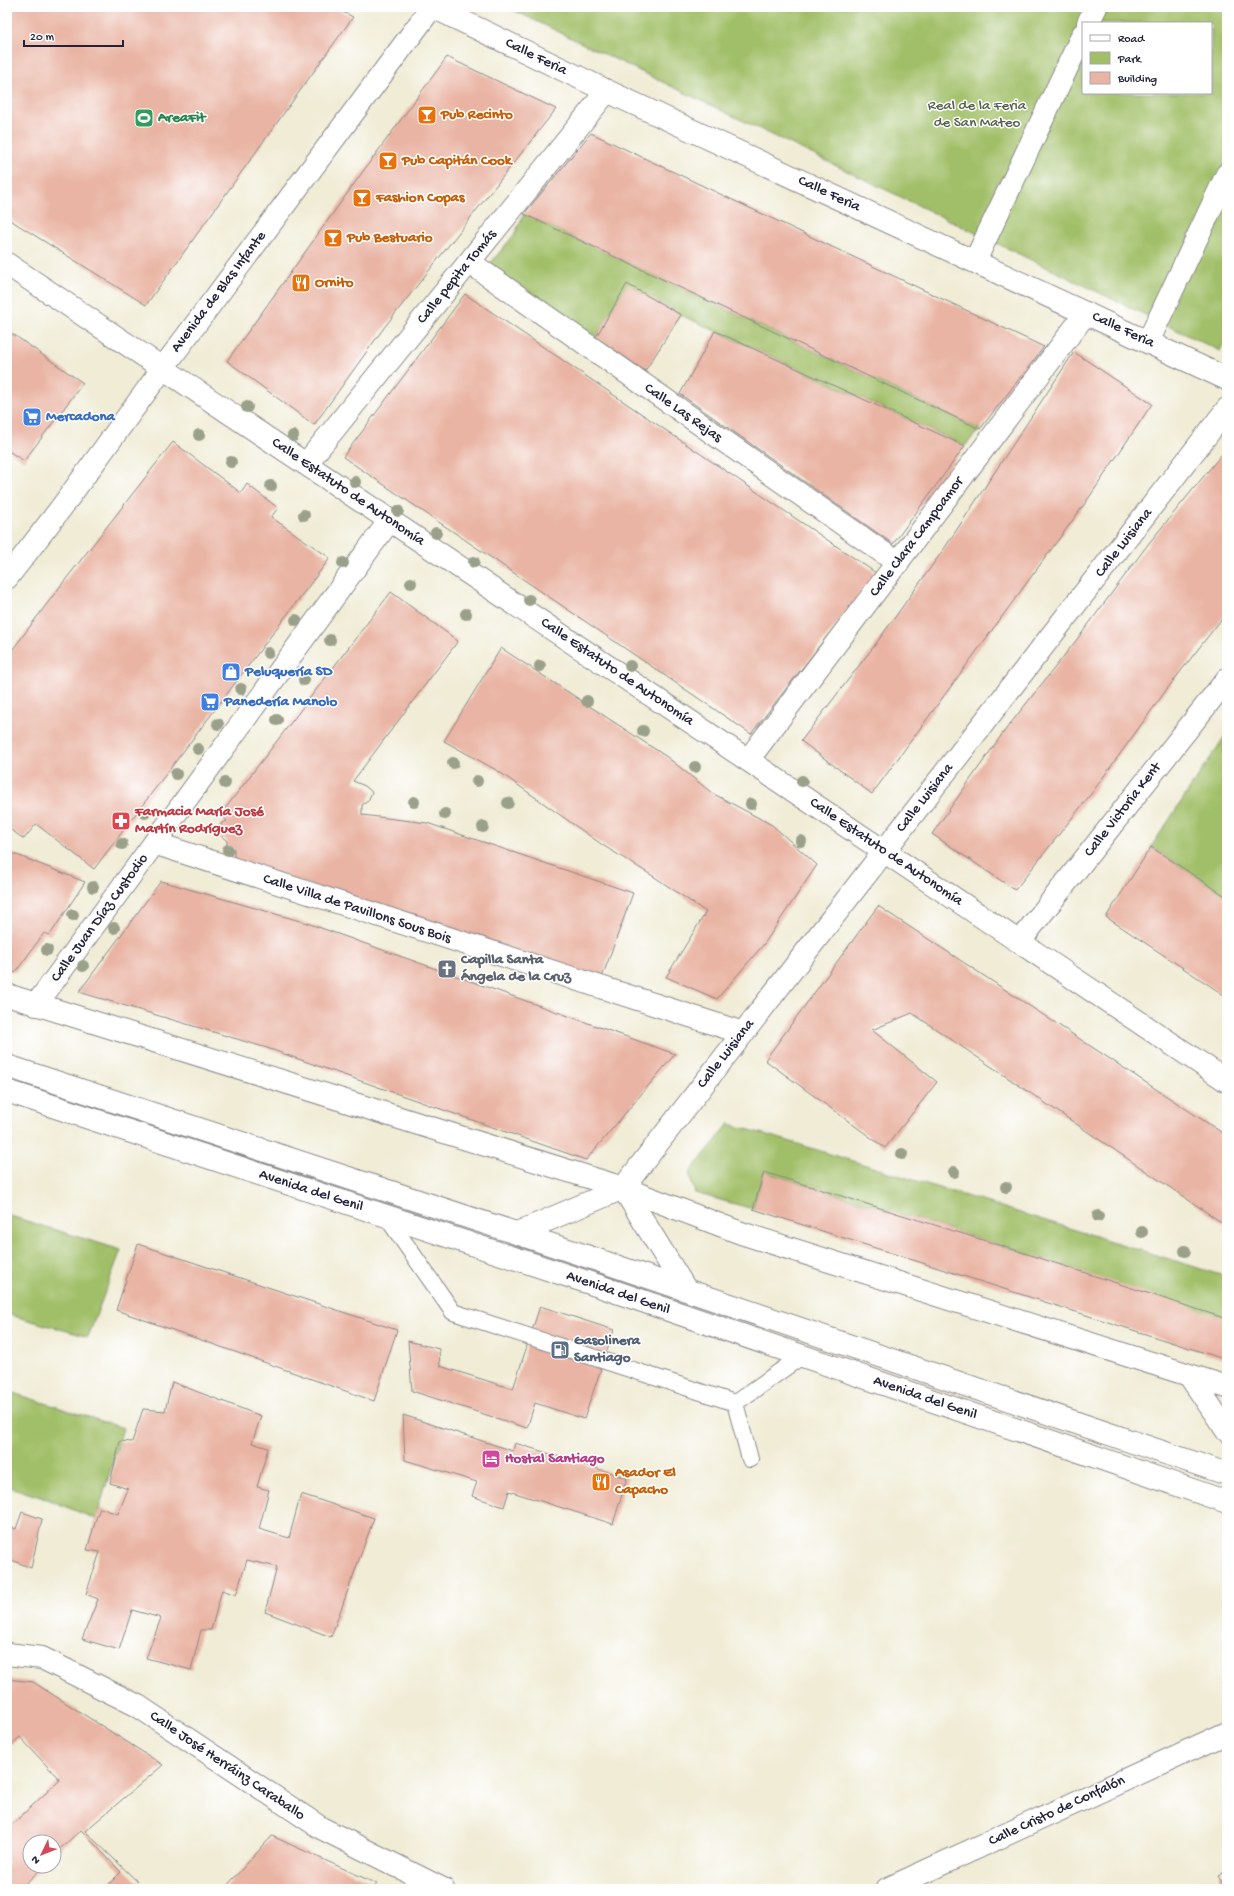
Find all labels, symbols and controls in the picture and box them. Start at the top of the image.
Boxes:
scale bar [24,22,123,48]
legend [1082,22,1212,94]
text: 20 m [30,31,55,45]
text: Road [1118,33,1145,47]
street label: Calle Feria [502,34,571,80]
text: Park [1117,53,1143,67]
text: Building [1117,73,1157,87]
park label: Real de la Feria de San Mateo [928,97,1027,132]
bar icon: Pub Recinto [416,104,438,126]
place label: Pub Recinto [440,106,513,124]
sports icon: AreaFit [133,107,155,129]
place label: AreaFit [157,109,207,127]
bar icon: Pub Capitán Cook [377,150,399,172]
place label: Pub Capitán Cook [401,152,514,170]
street label: Calle Feria [795,172,864,217]
bar icon: Fashion Copas [351,187,373,209]
place label: Fashion Copas [375,189,466,207]
street label: Calle pepita Tomás [413,226,501,328]
bar icon: Pub Bestuario [322,227,344,249]
street label: Avenida de Blas Infante [167,228,271,356]
place label: Pub Bestuario [346,229,433,247]
restaurant icon: Ornito [290,272,312,294]
place label: Ornito [315,274,354,292]
street label: Calle Feria [1089,308,1158,353]
street label: Calle Las Rejas [641,380,726,447]
supermarket icon: Mercadona [21,406,43,428]
place label: Mercadona [46,408,116,426]
street label: Calle Estatuto de Autonomía [268,434,429,551]
street label: Calle Clara Campoamor [866,472,969,601]
street label: Calle Luisiana [1091,504,1157,581]
street label: Calle Estatuto de Autonomía [537,614,698,731]
shop icon: Peluquería SD [220,661,242,683]
place label: Peluquería SD [244,663,334,681]
supermarket icon: Panedería Manolo [199,691,221,713]
place label: Panedería Manolo [223,693,337,711]
street label: Calle Victoria Kent [1081,758,1167,861]
street label: Calle Luisiana [892,759,958,836]
street label: Calle Estatuto de Autonomía [806,794,967,911]
place label: Farmacia María José Martín Rodríguez [134,803,265,838]
pharmacy icon: Farmacia María José Martín Rodríguez [110,810,132,832]
street label: Calle Juan Díaz Custodio [47,850,153,986]
street label: Calle Villa de Pavillons Sous Bois [261,870,454,948]
place label: Capilla Santa Ángela de la Cruz [460,951,572,986]
church icon: Capilla Santa Ángela de la Cruz [436,958,458,980]
street label: Calle Luisiana [693,1015,759,1092]
street label: Avenida del Genil [257,1166,365,1216]
street label: Avenida del Genil [564,1267,672,1319]
place label: Gasolinera Santiago [574,1332,641,1367]
fuel station icon: Gasolinera Santiago [549,1339,571,1361]
street label: Avenida del Genil [871,1372,979,1424]
hotel icon: Hostal Santiago [480,1448,502,1470]
place label: Hostal Santiago [505,1450,605,1468]
place label: Asador El Capacho [614,1464,676,1499]
restaurant icon: Asador El Capacho [590,1471,612,1493]
street label: Calle José Herráinz Caraballo [146,1707,308,1825]
street label: Calle Cristo de Confalón [986,1772,1128,1850]
north arrow [22,1834,62,1874]
text: N [29,1853,43,1866]

